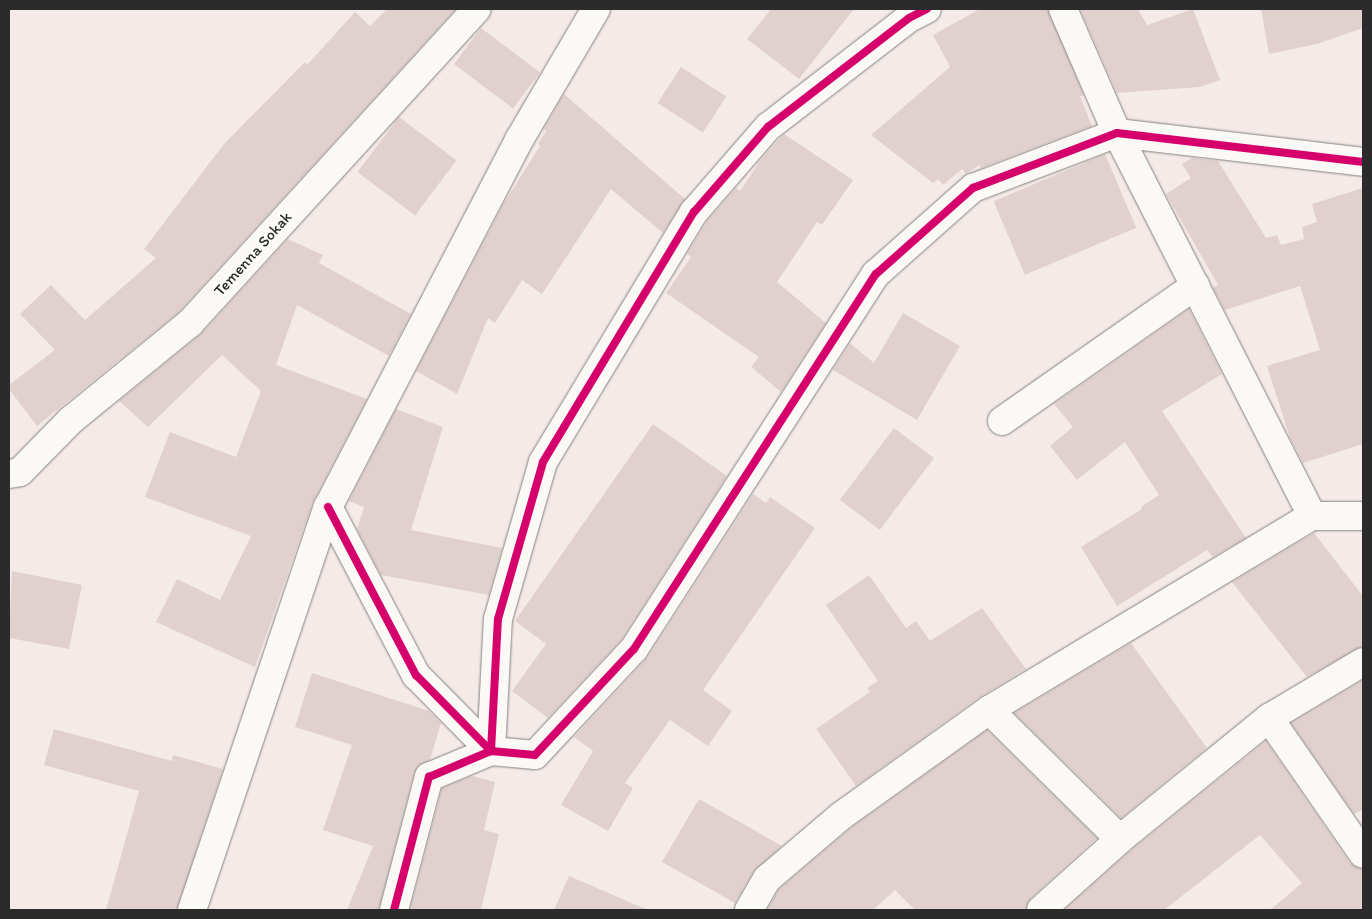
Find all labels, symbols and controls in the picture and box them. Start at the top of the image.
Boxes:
street label: Temenna Sokak [210,208,296,300]

